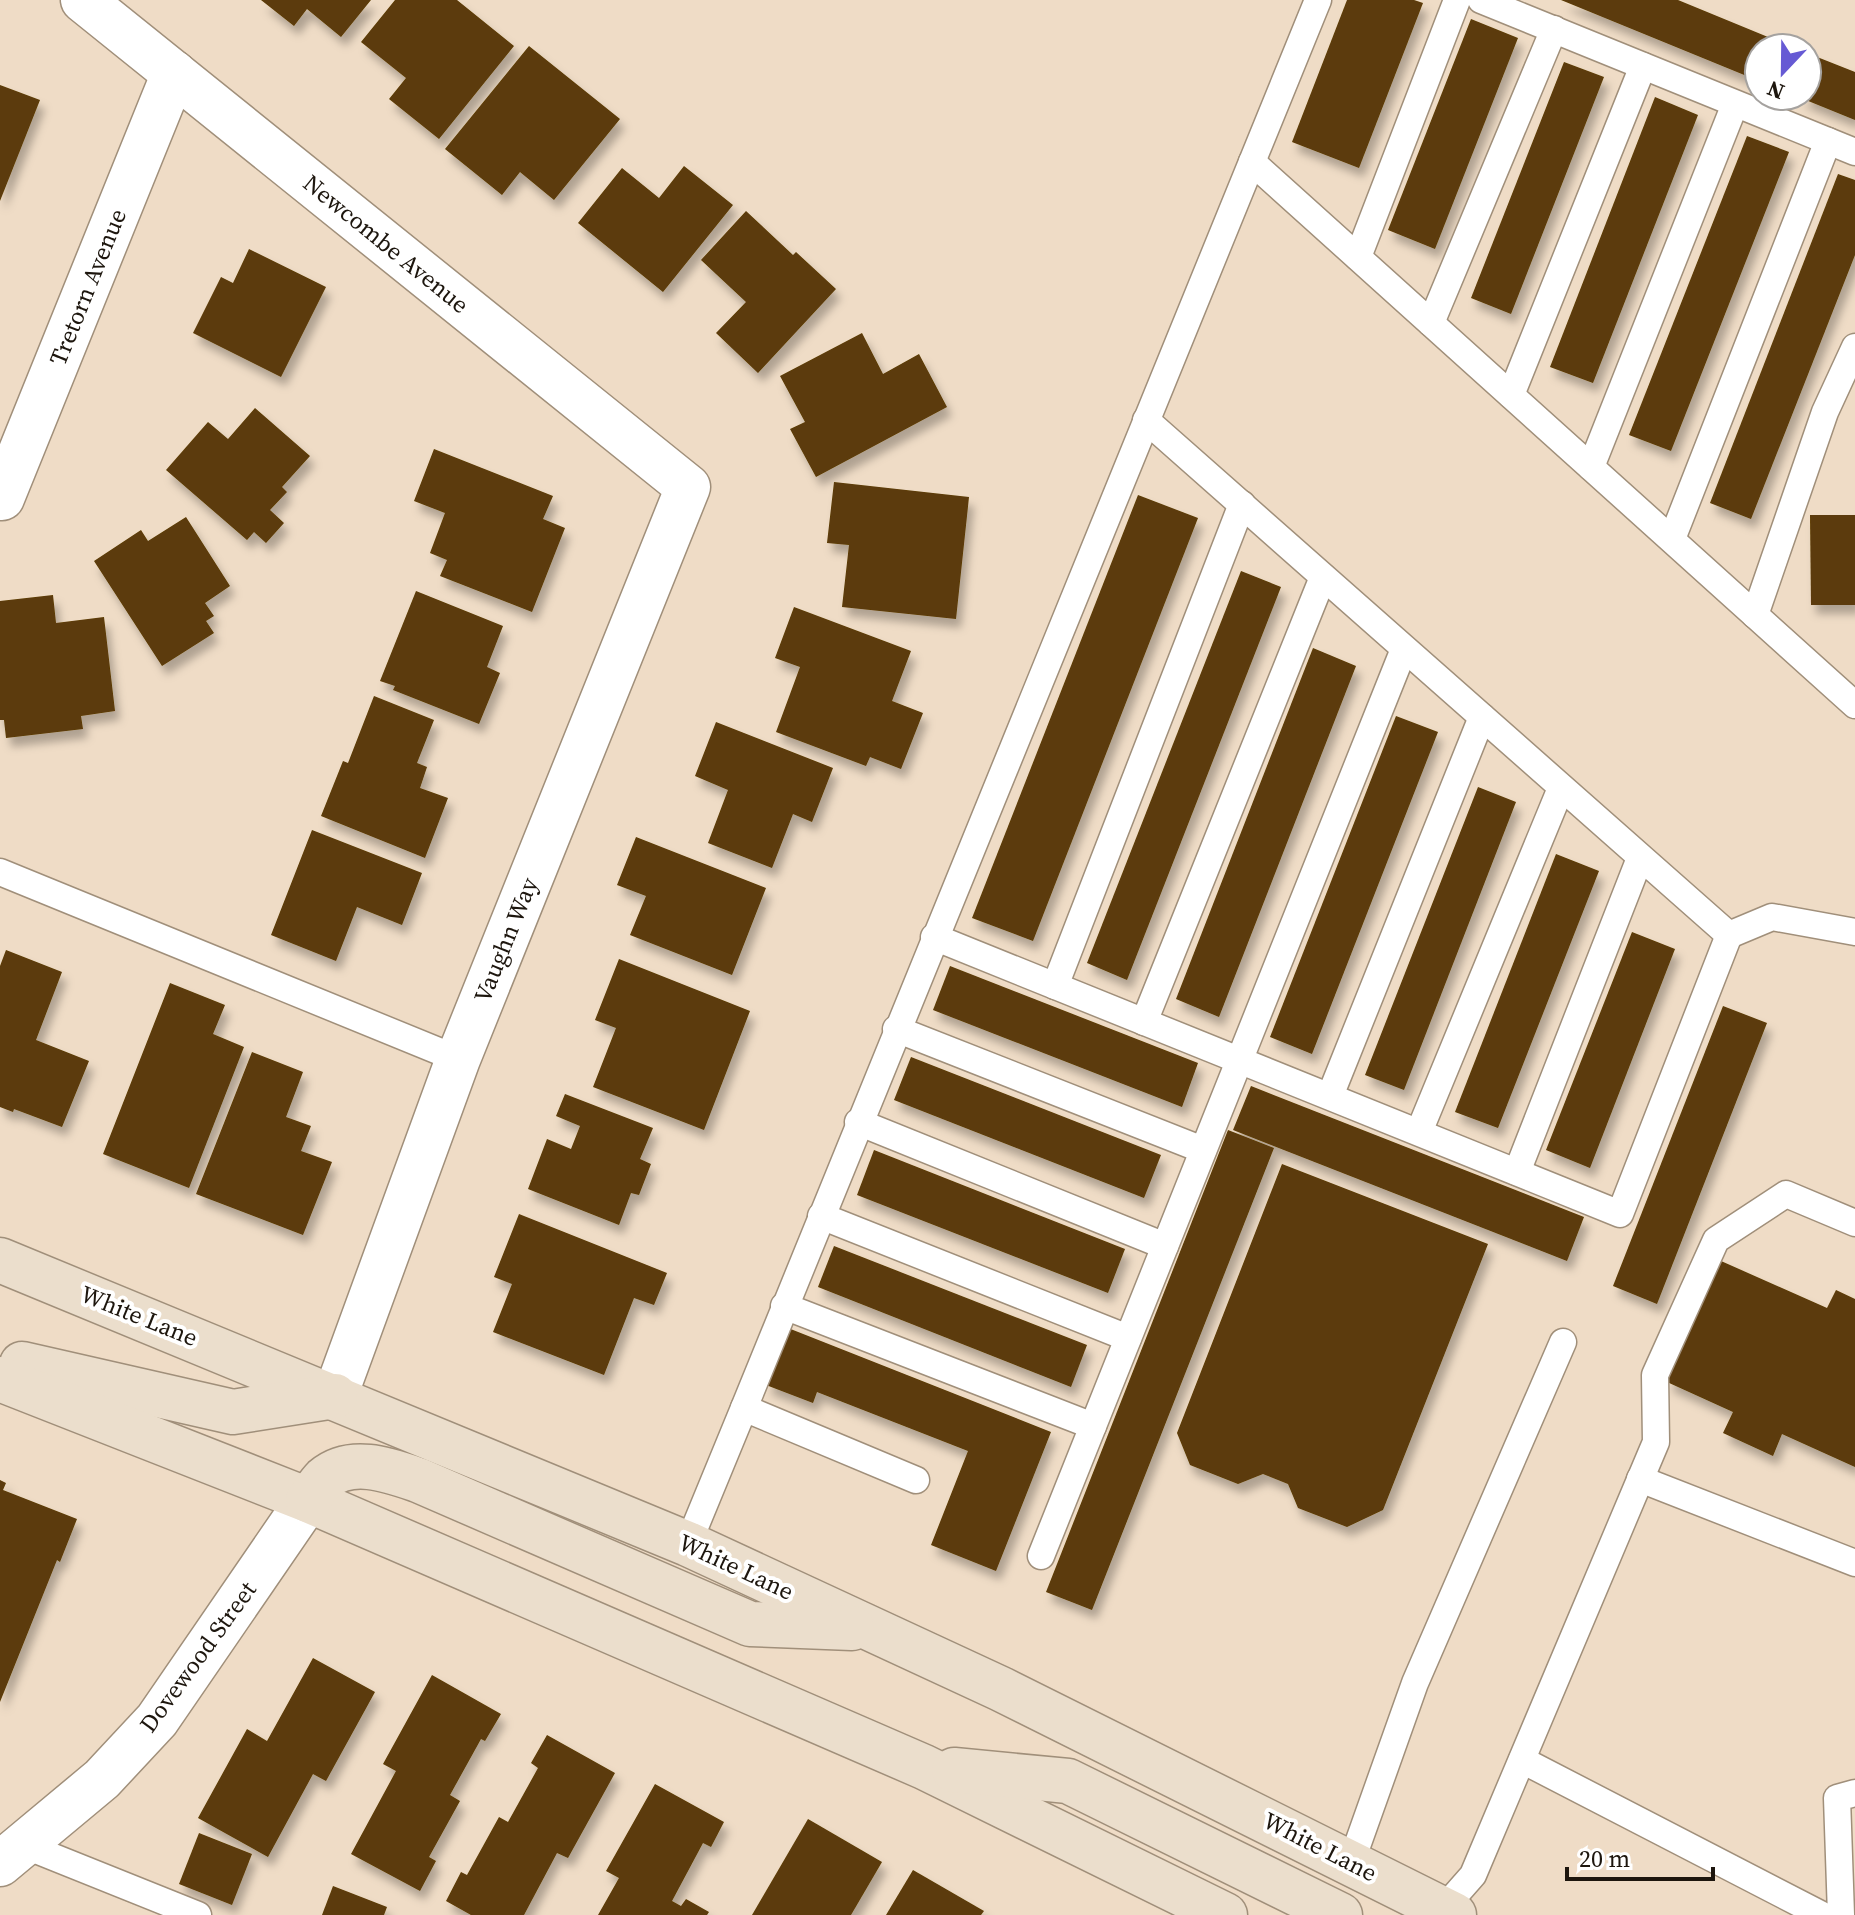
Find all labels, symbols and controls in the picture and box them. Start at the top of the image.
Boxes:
north arrow [1743,32,1823,112]
text: N [1762,74,1789,107]
street label: Newcombe Avenue [297,167,476,321]
street label: Tretorn Avenue [41,204,134,370]
street label: Vaughn Way [466,872,546,1007]
street label: White Lane [76,1277,203,1354]
street label: White Lane [673,1525,799,1608]
street label: Dovewood Street [132,1574,264,1739]
street label: White Lane [1258,1804,1383,1889]
scale bar [1567,1831,1713,1881]
text: 20 m [1579,1842,1630,1875]

